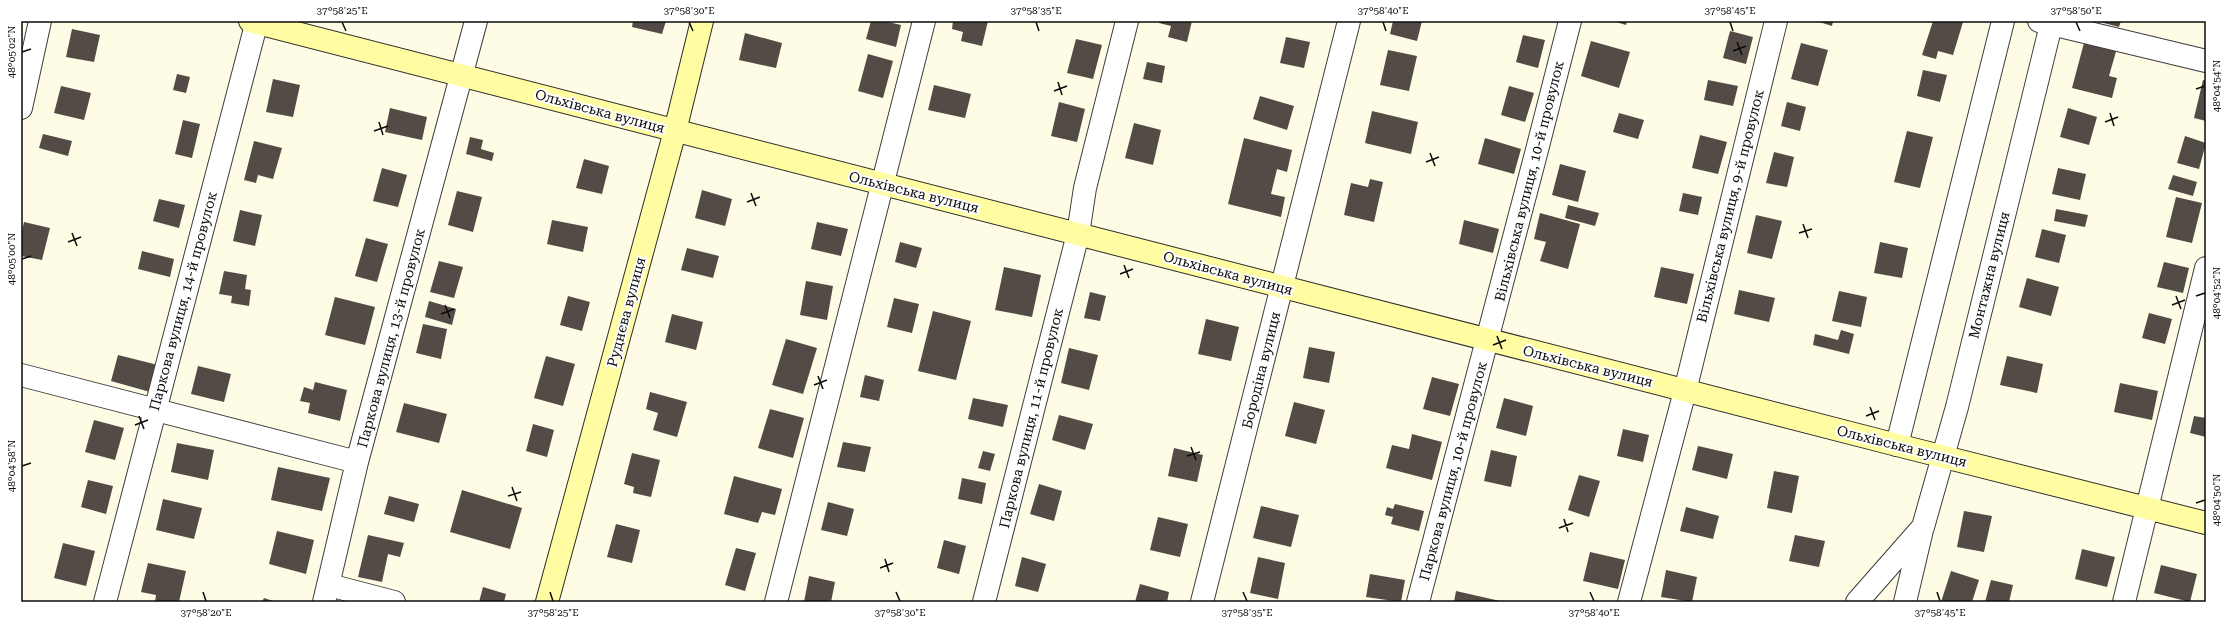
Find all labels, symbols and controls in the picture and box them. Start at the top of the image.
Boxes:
text: 37°58'25"E [316,5,368,16]
text: 37°58'30"E [663,5,715,16]
text: 37°58'35"E [1010,5,1062,16]
text: 37°58'40"E [1357,5,1409,16]
text: 37°58'45"E [1704,5,1756,16]
text: 37°58'50"E [2050,5,2102,16]
text: 48°05'02"N [6,26,17,78]
street label: Вільхівська вулиця, 10-й провулок [1491,59,1567,303]
text: 48°04'54"N [2211,60,2222,112]
street label: Ольхівська вулиця [533,86,667,136]
street label: Вільхівська вулиця, 9-й провулок [1693,88,1767,324]
street label: Ольхівська вулиця [847,168,981,216]
street label: Паркова вулиця, 14-й провулок [146,189,220,412]
street label: Монтажна вулиця [1965,210,2013,340]
street label: Паркова вулиця, 13-й провулок [354,226,428,449]
text: 48°05'00"N [6,233,17,285]
street label: Ольхівська вулиця [1161,248,1295,298]
street label: Руднєва вулиця [604,255,648,369]
text: 48°04'52"N [2211,267,2222,319]
street label: Паркова вулиця, 11-й провулок [996,306,1066,530]
street label: Бородіна вулиця [1239,310,1283,430]
street label: Ольхівська вулиця [1521,342,1655,390]
street label: Паркова вулиця, 10-й провулок [1416,359,1490,582]
street label: Ольхівська вулиця [1835,422,1969,470]
text: 48°04'58"N [6,440,17,492]
text: 48°04'50"N [2211,474,2222,526]
text: 37°58'20"E [180,607,232,618]
text: 37°58'25"E [527,607,579,618]
text: 37°58'30"E [874,607,926,618]
text: 37°58'35"E [1221,607,1273,618]
text: 37°58'40"E [1568,607,1620,618]
text: 37°58'45"E [1914,607,1966,618]

